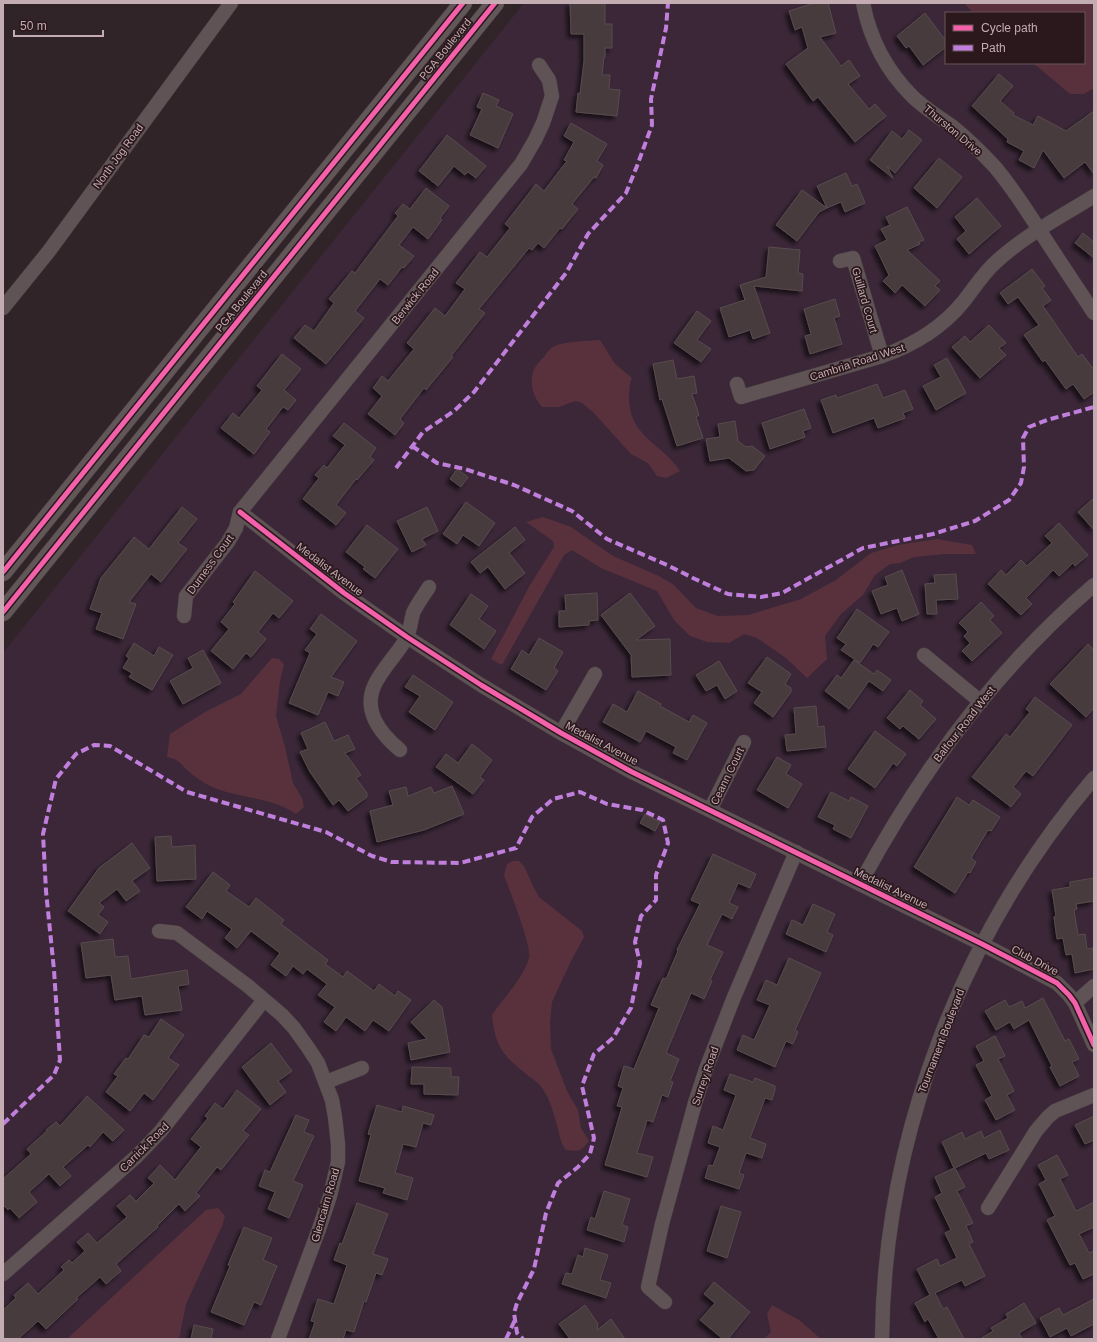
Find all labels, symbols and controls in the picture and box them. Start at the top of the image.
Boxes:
scale bar [14,12,103,38]
legend [945,12,1085,64]
street label: PGA Boulevard [417,16,473,82]
text: 50 m [20,19,47,33]
text: Cycle path [981,21,1038,35]
text: Path [981,41,1006,55]
street label: Thurston Drive [922,102,984,158]
street label: North Jog Road [91,121,145,191]
street label: Berwick Road [389,266,441,326]
street label: Guillard Court [850,266,880,334]
street label: PGA Boulevard [213,268,269,334]
street label: Cambria Road West [808,341,906,383]
street label: Durness Court [184,532,236,596]
street label: Medalist Avenue [294,540,366,598]
street label: Balfour Road West [931,684,997,764]
street label: Medalist Avenue [564,719,640,767]
street label: Ceann Court [708,745,746,807]
street label: Medalist Avenue [852,865,930,911]
street label: Club Drive [1010,943,1060,977]
street label: Tournament Boulevard [916,987,966,1095]
street label: Surrey Road [689,1045,721,1107]
street label: Carrick Road [117,1120,171,1174]
street label: Glencairn Road [309,1167,341,1243]

